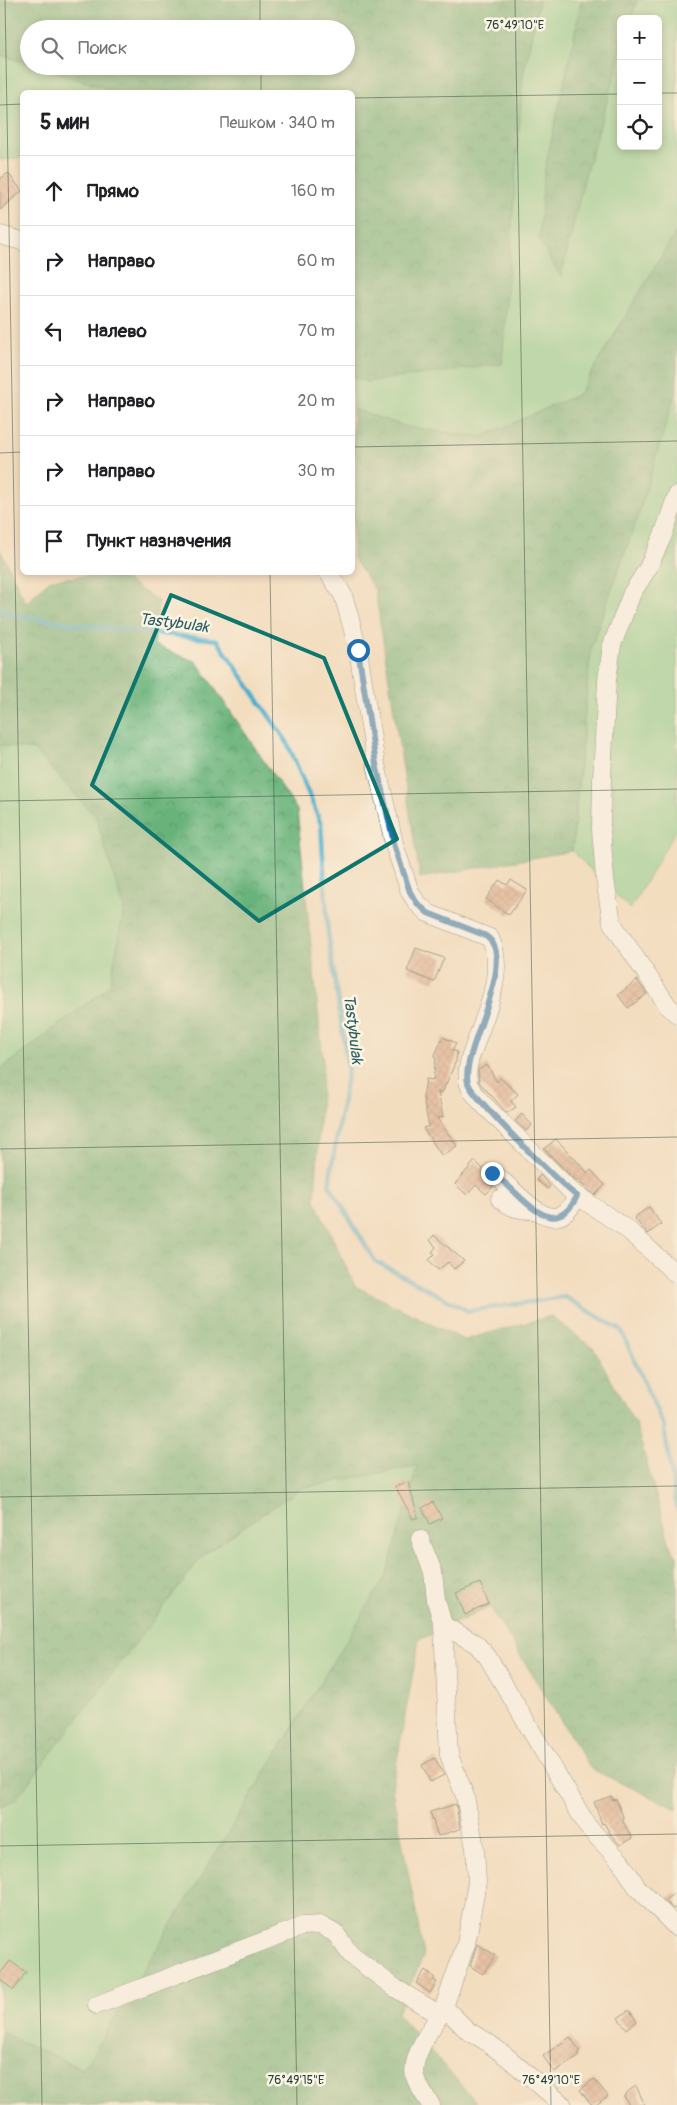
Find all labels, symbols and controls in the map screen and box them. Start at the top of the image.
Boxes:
map controls [617,15,662,150]
button: + [617,15,662,60]
text: 76°49'10"E [486,18,544,33]
search box [20,20,355,75]
icon: search [38,34,66,62]
text: Поиск [78,36,128,60]
button: − [617,60,662,105]
button: locate [617,105,662,150]
text: 5 мин [40,109,90,136]
text: Пешком · 340 m [220,113,335,133]
icon: ahead [40,177,68,205]
text: Прямо [87,179,139,203]
text: 160 m [291,181,335,201]
icon: right [40,247,68,275]
text: Направо [87,249,155,273]
text: 60 m [297,251,335,271]
icon: left [40,317,68,345]
text: Налево [87,319,147,343]
text: 70 m [298,321,335,341]
icon: right [40,387,68,415]
text: Направо [87,389,155,413]
text: 20 m [297,391,335,411]
icon: right [40,457,68,485]
text: Направо [87,459,155,483]
text: 30 m [297,461,335,481]
icon: arrive [40,527,68,555]
text: Пункт назначения [87,529,231,553]
water label: Tastybulak [138,609,211,637]
route start [347,639,370,662]
water label: Tastybulak [339,993,367,1066]
route end [481,1162,504,1185]
text: 76°49'15"E [268,2073,324,2088]
text: 76°49'10"E [522,2073,580,2088]

